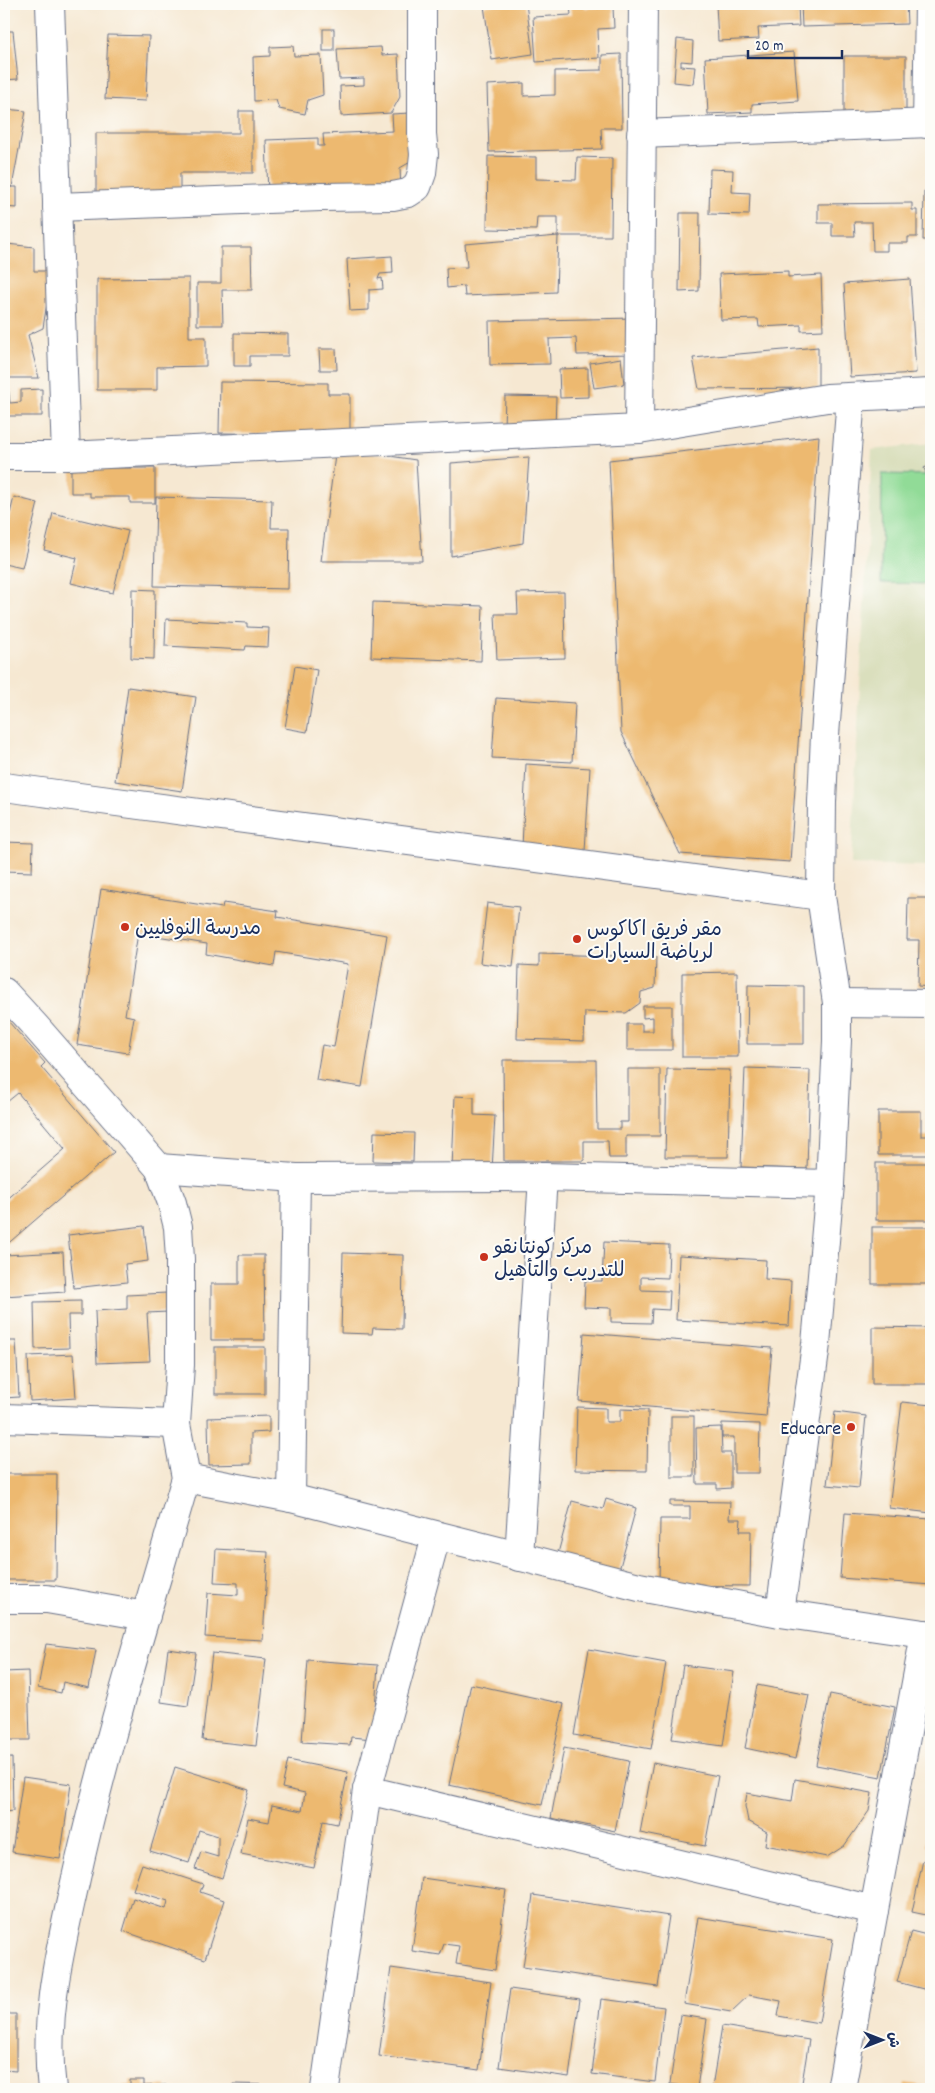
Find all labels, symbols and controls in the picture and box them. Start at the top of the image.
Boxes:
scale bar [748,28,841,60]
text: 20 m [755,36,783,58]
place label: مدرسة النوفليين [135,916,261,944]
place label: مقر فريق اكاكوس لرياضة السيارات [587,917,722,968]
marker: مدرسة النوفليين [119,921,131,933]
marker: مقر فريق اكاكوس لرياضة السيارات [571,933,583,945]
place label: مركز كونتانقو للتدريب والتأهيل [492,1235,625,1286]
marker: مركز كونتانقو للتدريب والتأهيل [478,1251,490,1263]
place label: Educare [780,1416,841,1444]
marker: Educare [845,1421,857,1433]
north arrow [858,2016,908,2066]
text: ش [883,2032,903,2048]

